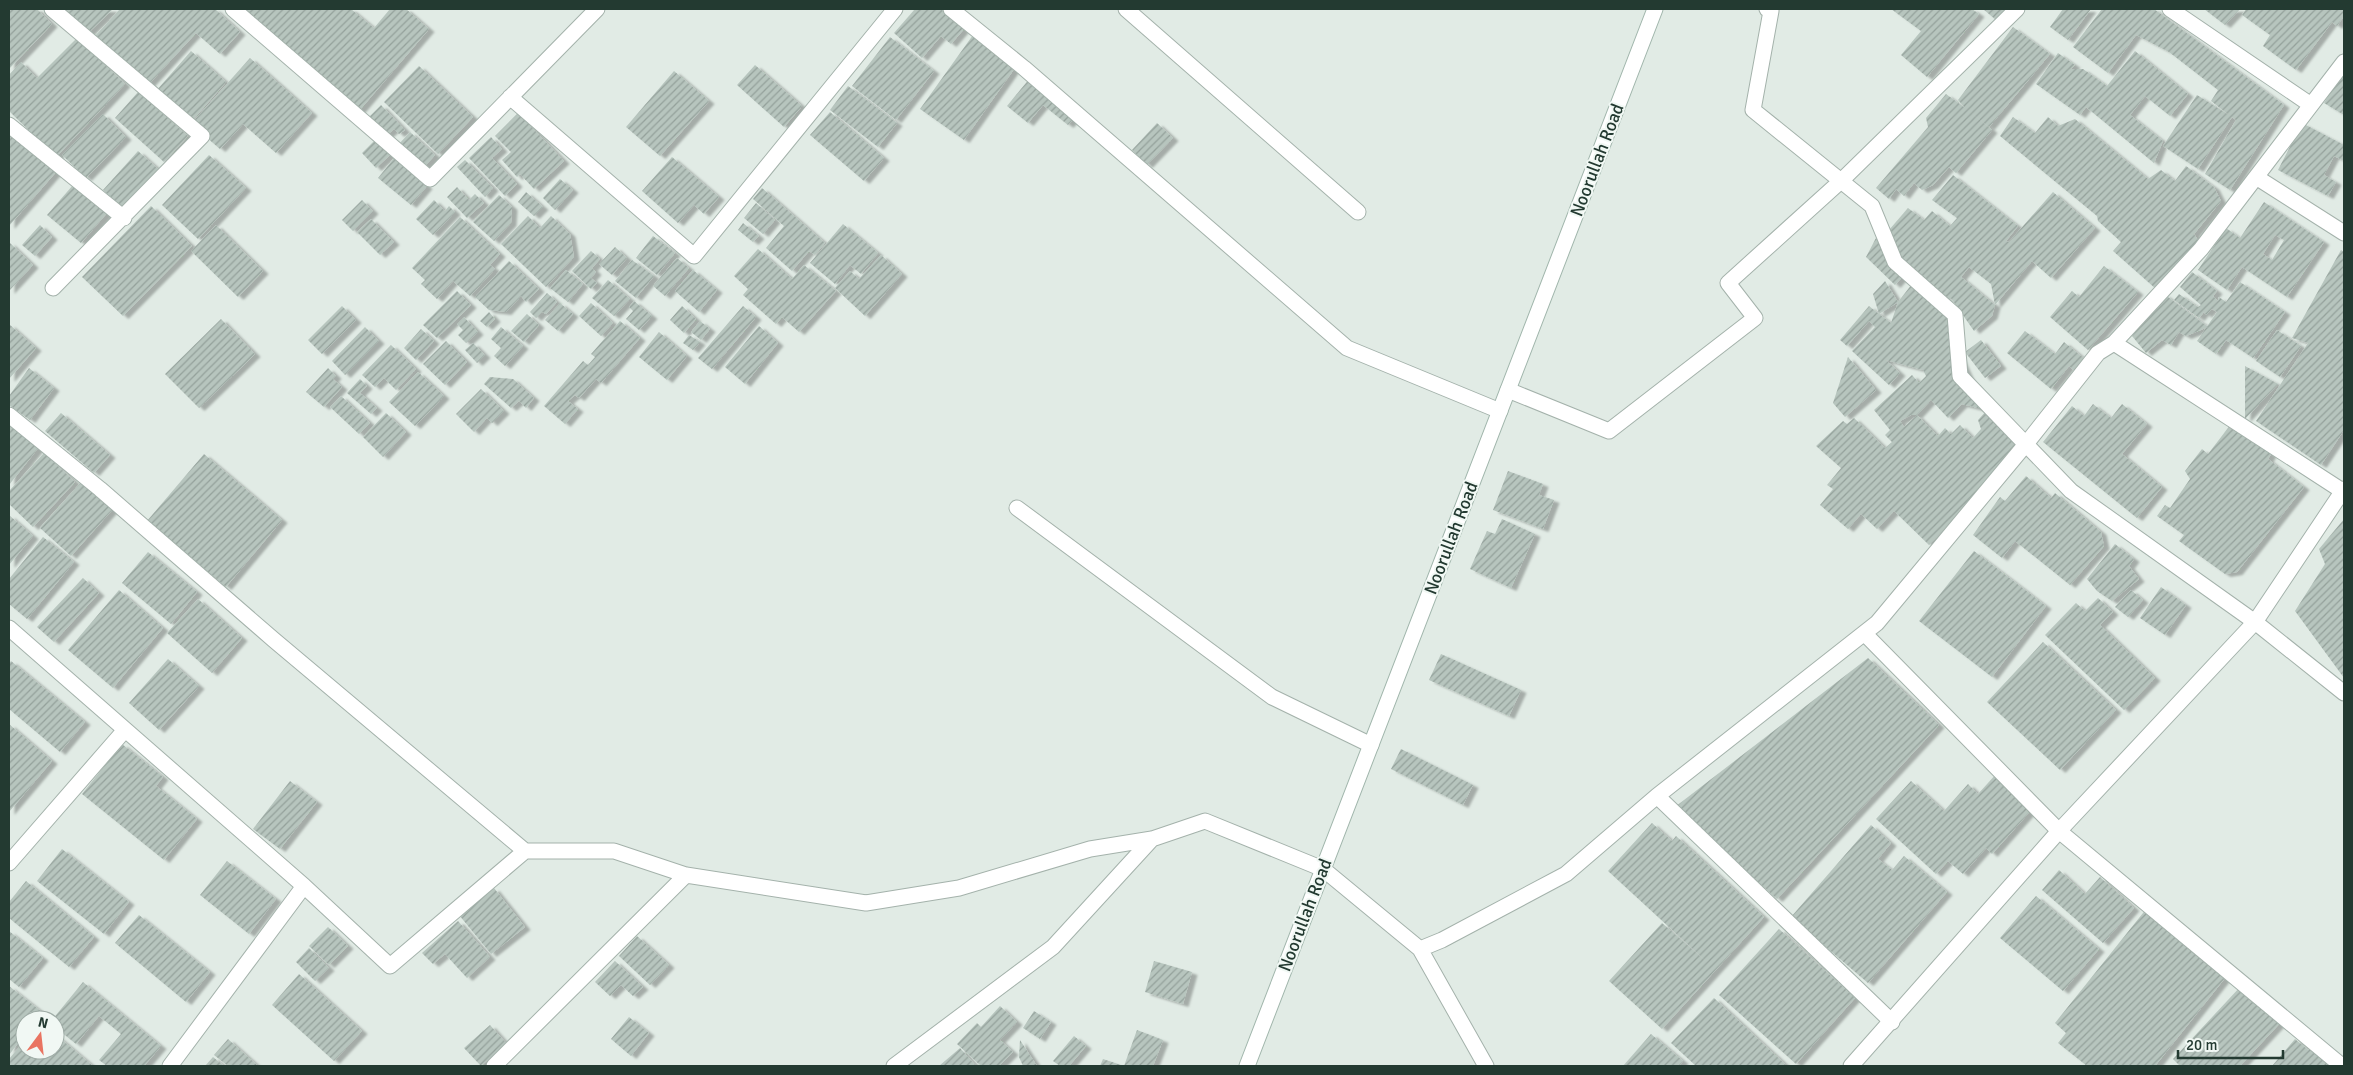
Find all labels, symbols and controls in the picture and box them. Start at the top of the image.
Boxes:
street label: Noorullah Road [1565,100,1629,220]
street label: Noorullah Road [1419,478,1483,598]
street label: Noorullah Road [1273,855,1337,975]
north arrow [15,1010,65,1060]
text: N [36,1013,50,1032]
scale bar [2178,1028,2283,1060]
text: 20 m [2186,1036,2217,1054]

